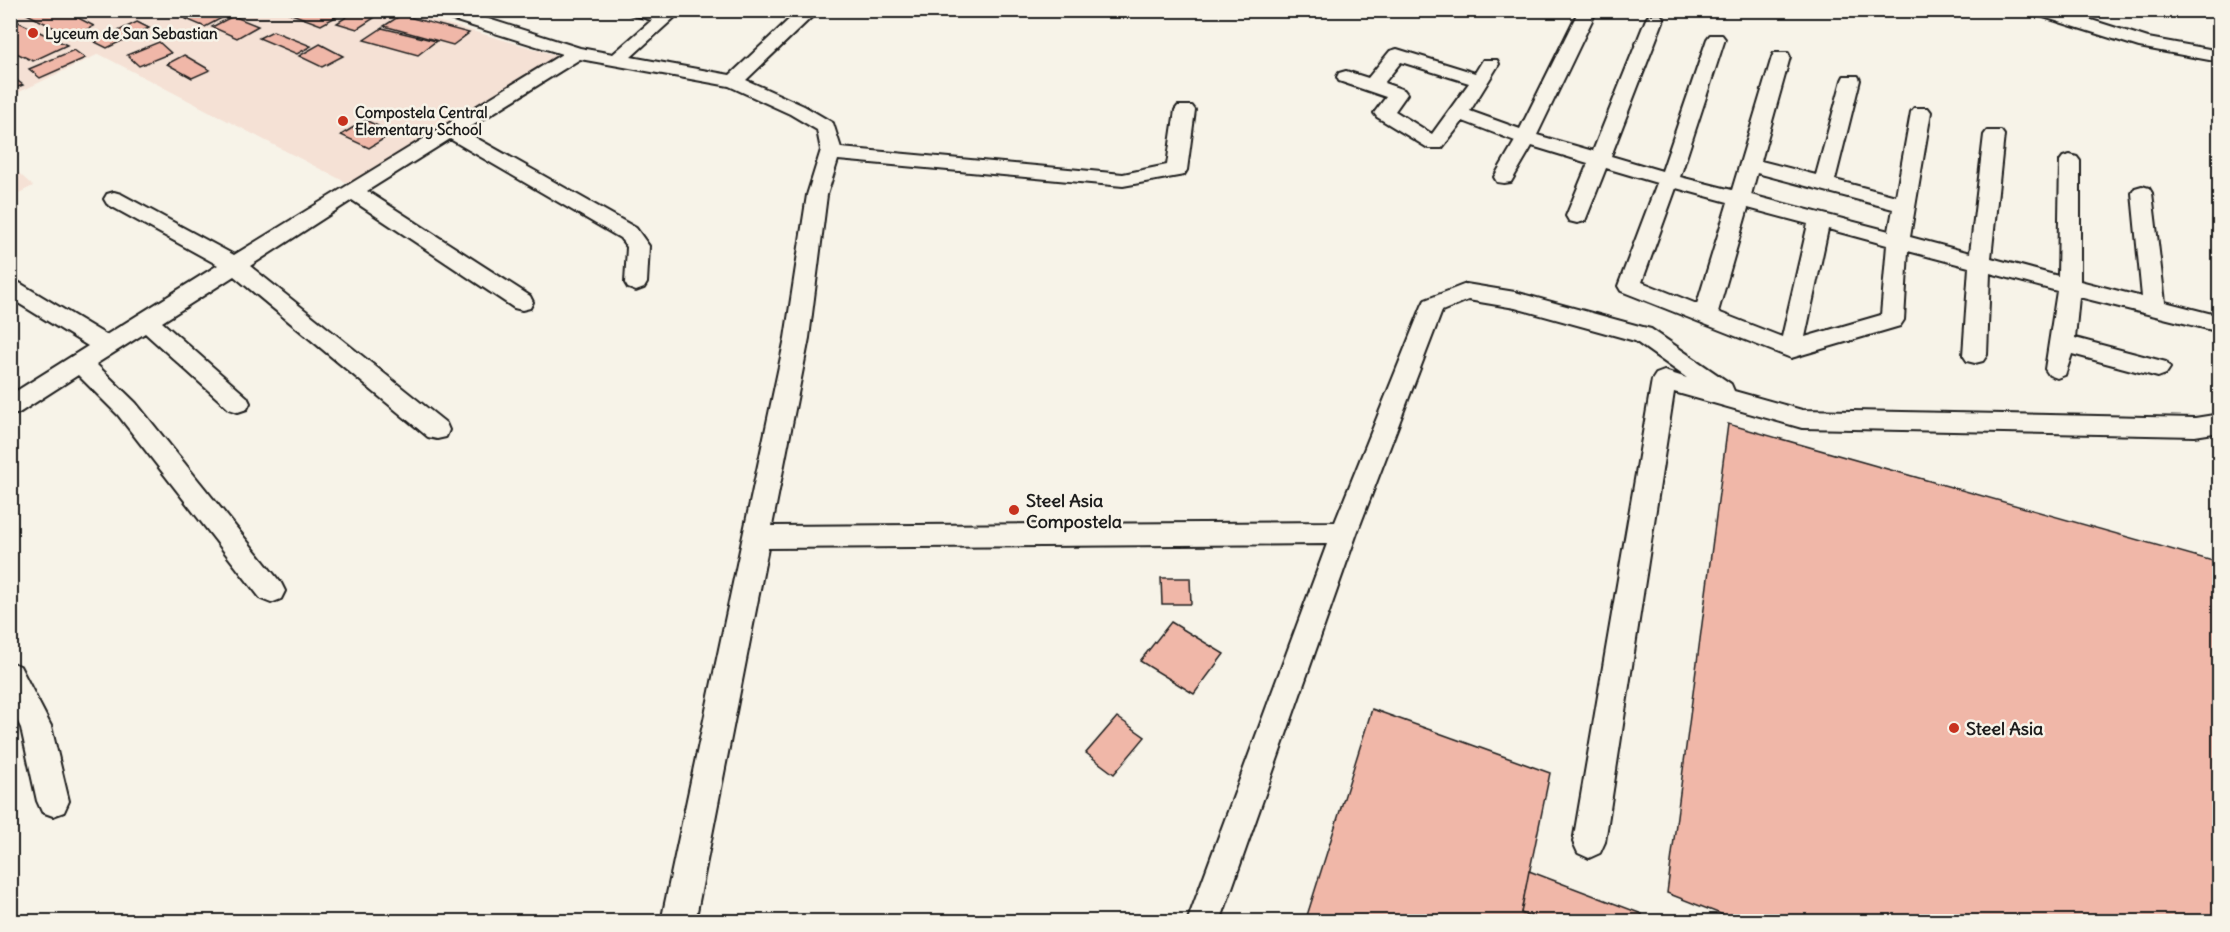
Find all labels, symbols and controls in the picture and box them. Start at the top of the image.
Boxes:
place label: Lyceum de San Sebastian [45,24,218,44]
marker: Lyceum de San Sebastian [26,26,40,40]
place label: Compostela Central Elementary School [355,103,488,140]
marker: Compostela Central Elementary School [336,114,350,128]
place label: Steel Asia Compostela [1026,489,1122,533]
marker: Steel Asia Compostela [1007,503,1021,517]
place label: Steel Asia [1966,717,2043,740]
marker: Steel Asia [1947,721,1961,735]

